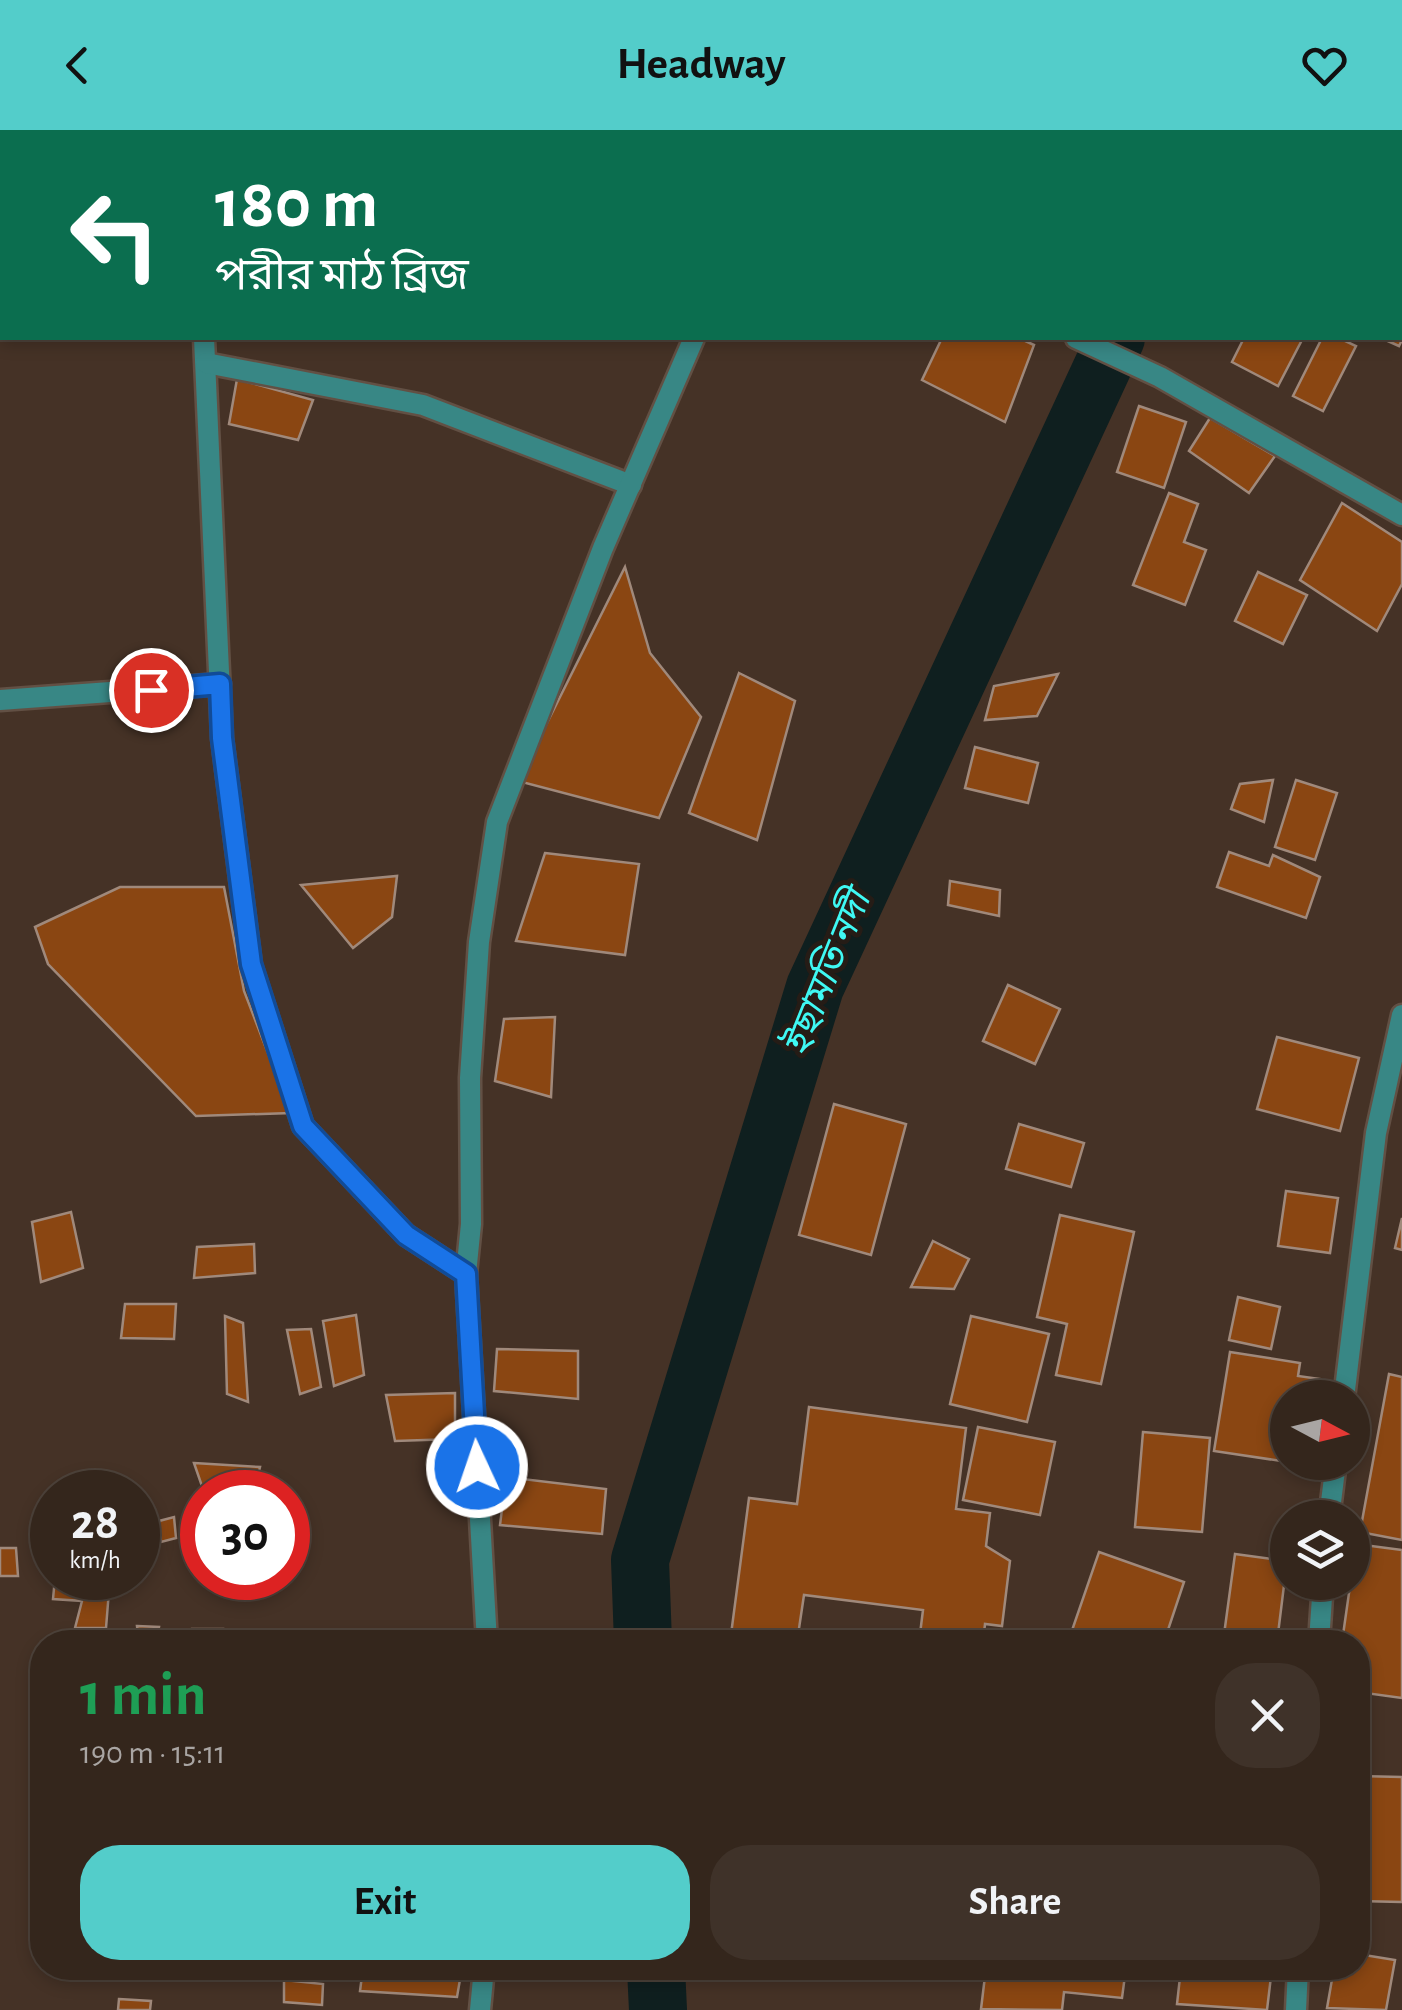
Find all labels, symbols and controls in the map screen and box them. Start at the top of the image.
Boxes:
icon: back [50,38,105,93]
icon: heart [1297,38,1352,93]
text: Headway [616,42,786,87]
icon: left [50,170,180,300]
text: 180 m [215,170,378,240]
text: পরীর মাঠ ব্রিজ [215,253,469,298]
pin [109,648,194,733]
icon: arrive [124,663,179,718]
water label: ইছামতি নদী [773,878,881,1061]
north arrow [1270,1380,1370,1480]
map controls [1270,1380,1370,1600]
position arrow [425,1415,529,1519]
speed limit sign: 30 [180,1470,310,1600]
text: 28 [71,1498,119,1548]
button: layers [1270,1500,1370,1600]
text: km/h [69,1548,121,1573]
button: close [1215,1663,1320,1768]
text: 1 min [80,1666,206,1726]
text: 190 m · 15:11 [80,1737,225,1769]
button: Exit [80,1845,690,1960]
button: Share [710,1845,1320,1960]

